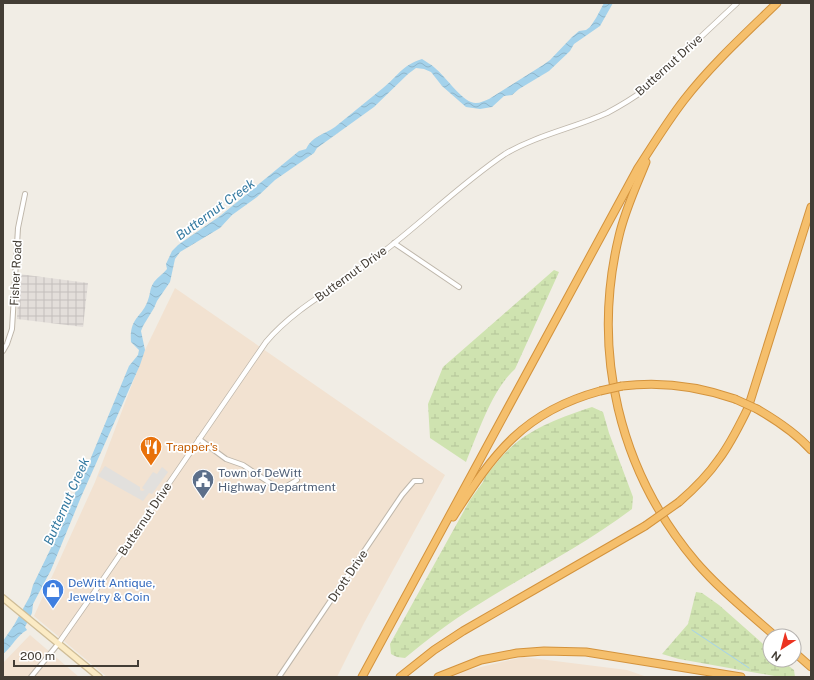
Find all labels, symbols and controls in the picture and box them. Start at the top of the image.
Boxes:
street label: Butternut Drive [633,31,706,99]
water label: Butternut Creek [173,176,258,243]
street label: Fisher Road [7,240,25,306]
street label: Butternut Drive [312,243,390,305]
restaurant icon: Trapper's [138,434,164,467]
place label: Trapper's [166,440,218,454]
water label: Butternut Creek [41,455,92,547]
place label: Town of DeWitt Highway Department [218,466,336,494]
public building icon: Town of DeWitt Highway Department [190,467,216,500]
street label: Butternut Drive [115,480,175,558]
street label: Drott Drive [325,547,371,605]
place label: DeWitt Antique, Jewelry & Coin [68,576,155,604]
shop icon: DeWitt Antique, Jewelry & Coin [40,577,66,610]
north arrow [762,628,802,668]
scale bar [14,642,138,668]
text: 200 m [20,649,55,663]
text: N [769,649,783,663]

